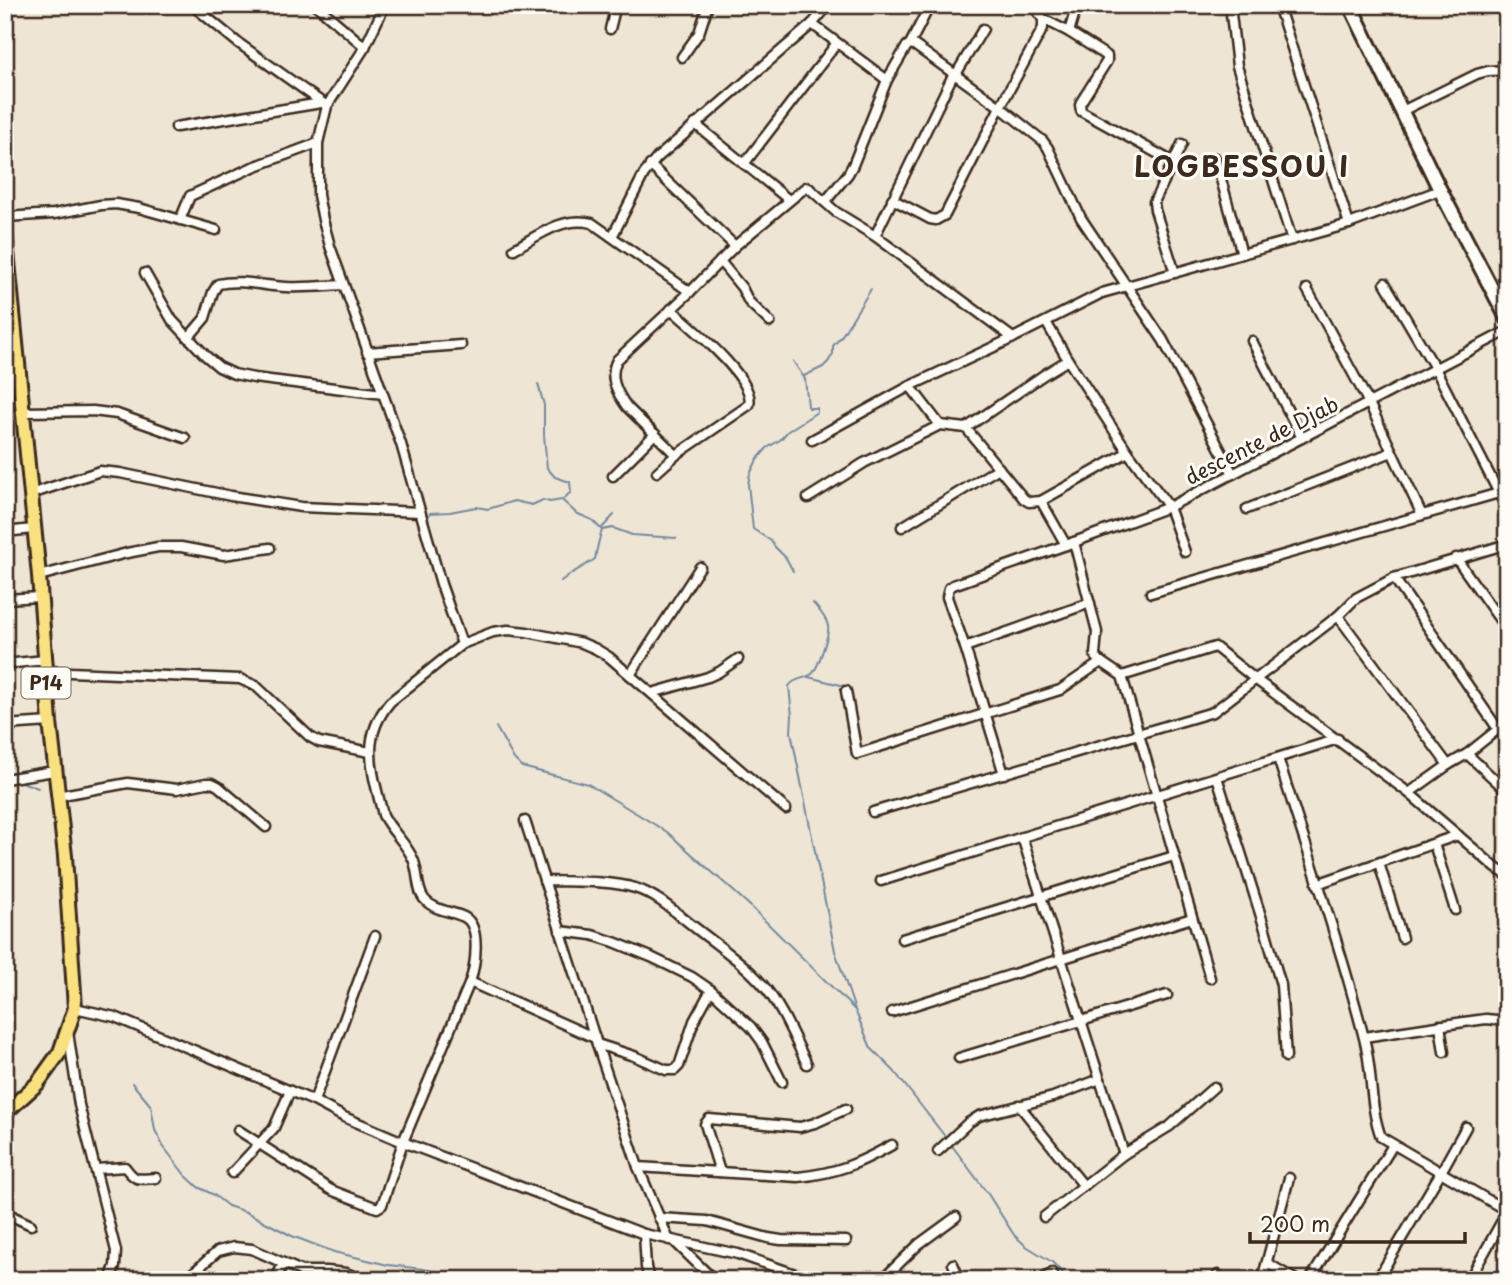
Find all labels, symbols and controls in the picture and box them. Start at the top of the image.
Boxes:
district label: LOGBESSOU I [1134,144,1350,187]
street label: descente de Djab [1179,387,1343,492]
road number: P14 [22,668,70,698]
scale bar [1250,1201,1465,1245]
text: 200 m [1260,1207,1330,1239]

